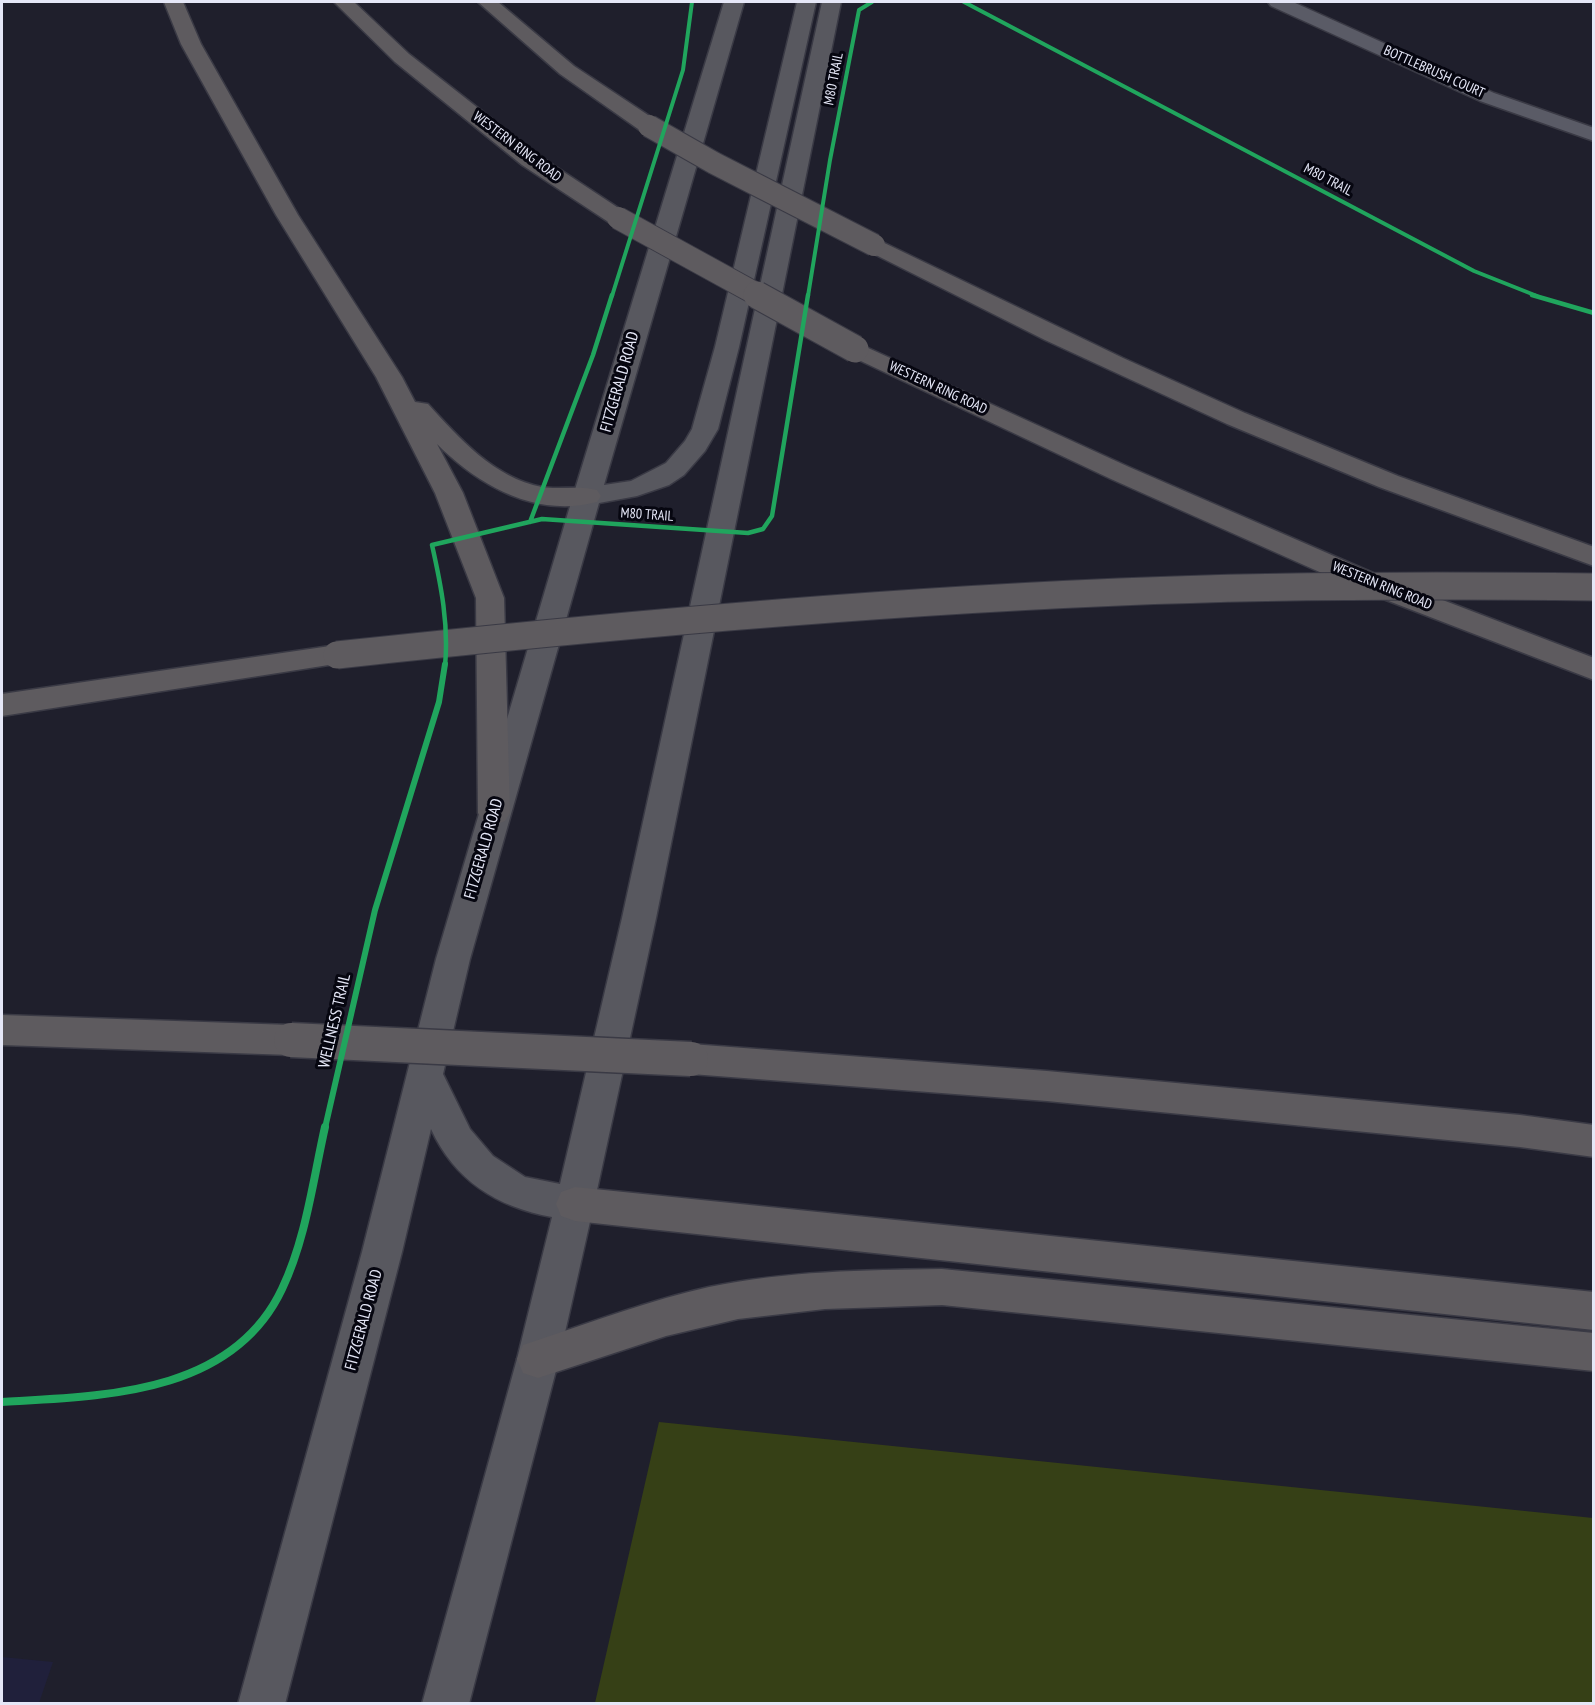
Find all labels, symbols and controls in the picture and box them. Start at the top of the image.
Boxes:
street label: BOTTLEBRUSH COURT [1381,42,1487,102]
street label: M80 TRAIL [821,51,847,107]
street label: WESTERN RING ROAD [470,108,564,186]
street label: M80 TRAIL [1301,160,1355,200]
street label: FITZGERALD ROAD [597,330,643,434]
street label: WESTERN RING ROAD [886,358,990,418]
street label: M80 TRAIL [620,505,674,525]
street label: WESTERN RING ROAD [1330,558,1434,614]
street label: FITZGERALD ROAD [461,797,507,901]
street label: WELLNESS TRAIL [315,972,355,1070]
street label: FITZGERALD ROAD [341,1268,387,1372]

